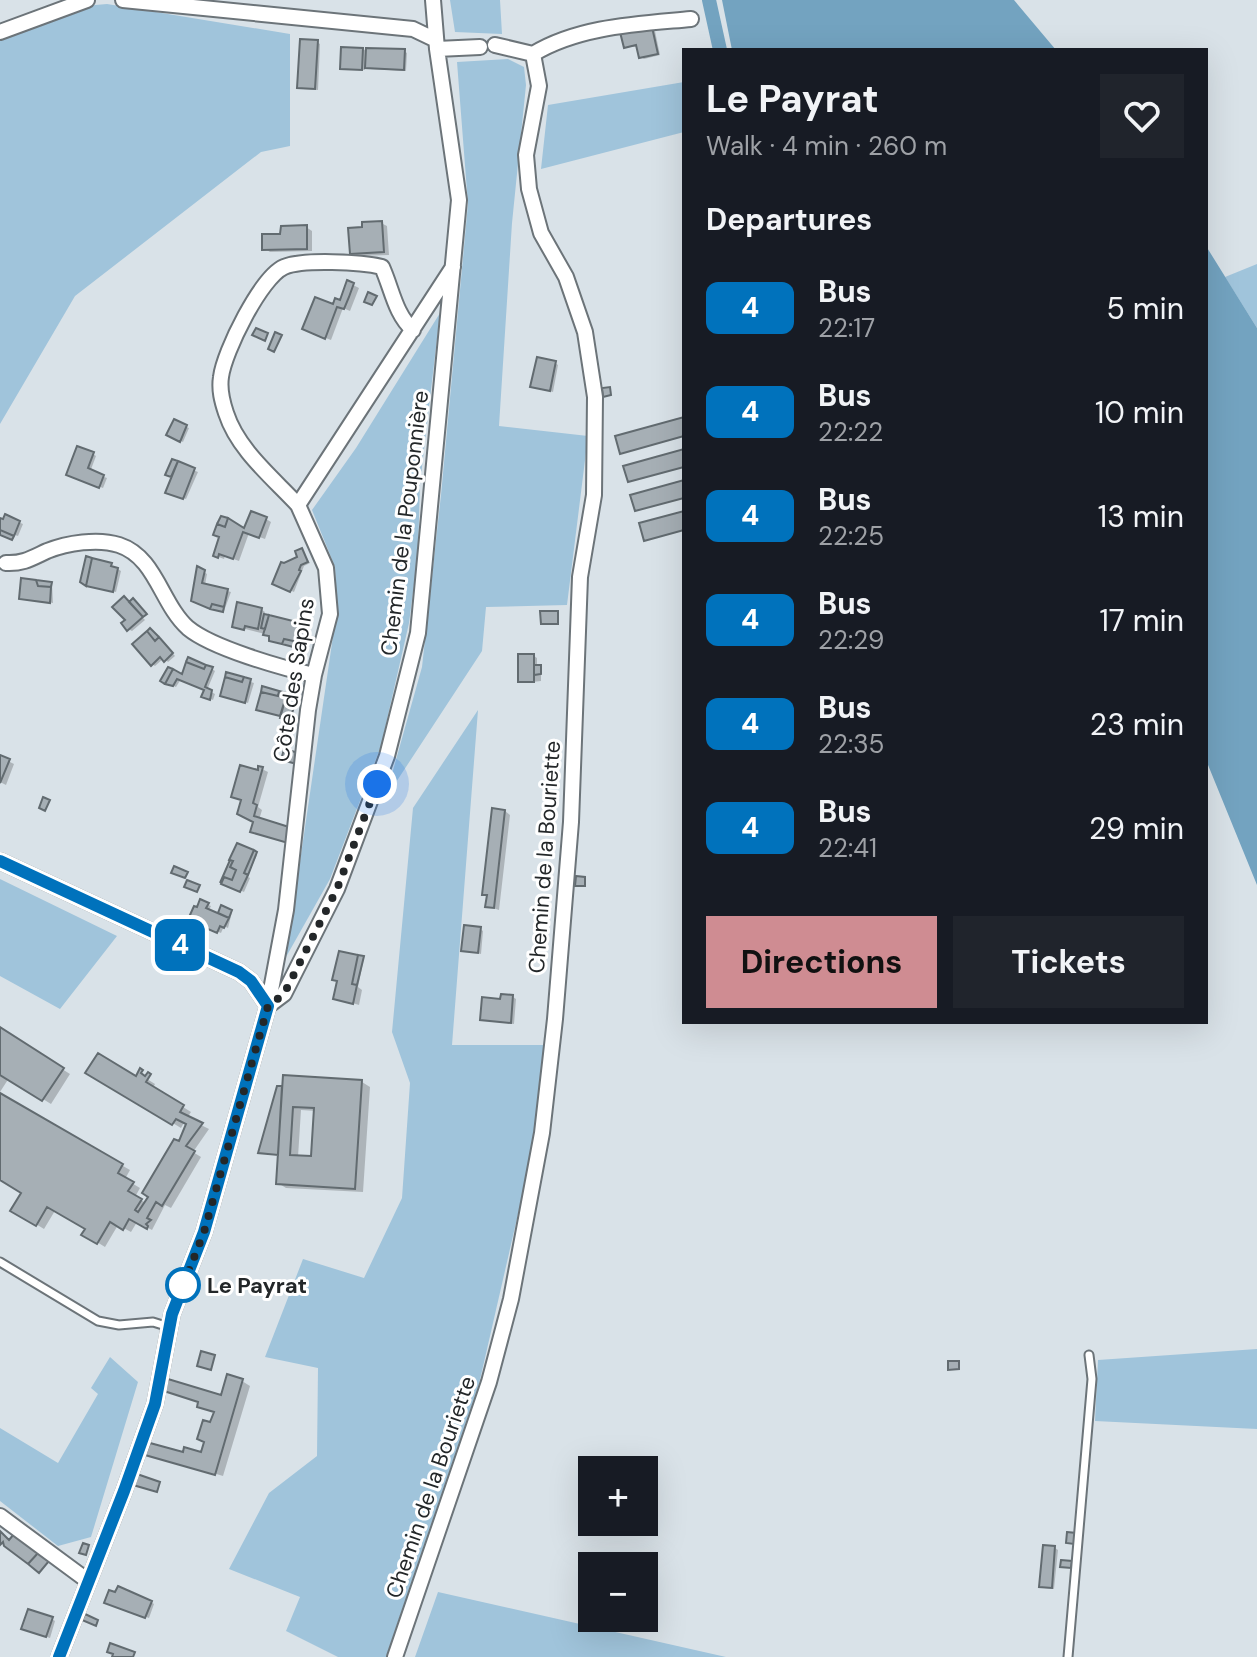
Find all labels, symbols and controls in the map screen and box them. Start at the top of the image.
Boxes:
text: Le Payrat [706,74,879,124]
button: heart [1100,74,1184,158]
text: Walk · 4 min · 260 m [706,129,947,163]
text: Departures [706,200,872,239]
text: Bus [818,272,872,311]
text: 4 [741,289,759,326]
text: 5 min [1107,289,1184,328]
text: 22:17 [818,311,875,345]
text: Bus [818,376,872,415]
street label: Chemin de la Pouponnière [374,389,435,657]
text: 4 [741,393,759,430]
text: 10 min [1095,393,1184,432]
text: 22:22 [818,415,883,449]
text: Bus [818,480,872,519]
text: 4 [741,497,759,534]
text: 13 min [1098,497,1184,536]
text: 22:25 [818,519,884,553]
text: Bus [818,584,872,623]
street label: Côte des Sapins [266,596,321,764]
text: 4 [741,601,759,638]
text: 17 min [1099,601,1184,640]
text: 22:29 [818,623,884,657]
text: Bus [818,688,872,727]
text: 4 [741,705,759,742]
text: 23 min [1090,705,1184,744]
text: 22:35 [818,727,884,761]
street label: Chemin de la Bouriette [522,740,567,974]
your location [357,764,397,804]
text: Bus [818,792,872,831]
text: 4 [741,809,759,846]
text: 29 min [1089,809,1184,848]
text: 22:41 [818,831,877,865]
button: Directions [706,916,937,1008]
button: Tickets [953,916,1184,1008]
line badge: 4 [154,919,206,971]
text: 4 [171,926,189,963]
marker: Le Payrat [166,1268,200,1302]
place label: Le Payrat [207,1271,307,1300]
street label: Chemin de la Bouriette [379,1372,482,1602]
map controls [578,1456,658,1632]
button: + [578,1456,658,1536]
button: − [578,1552,658,1632]

